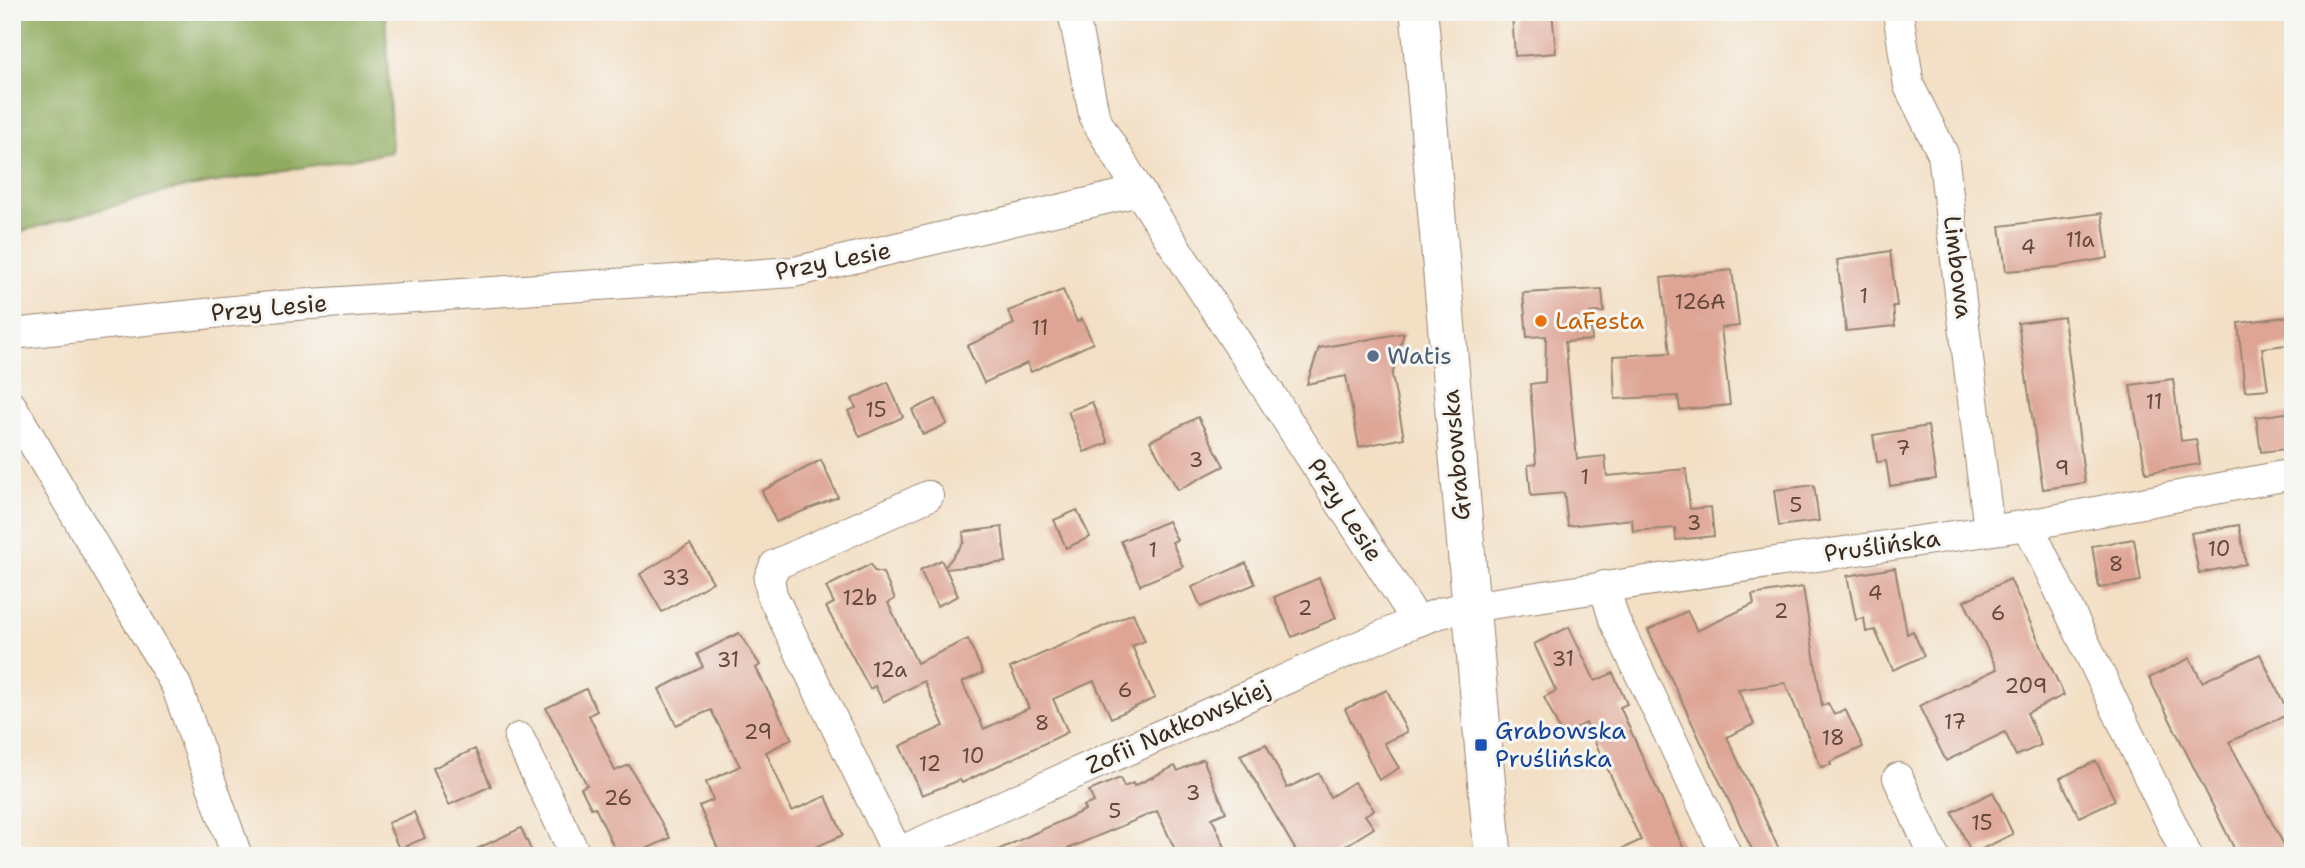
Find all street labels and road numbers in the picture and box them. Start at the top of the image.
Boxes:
street label: Limbowa [1936,214,1980,320]
street label: Przy Lesie [772,234,894,288]
street label: Przy Lesie [209,287,329,329]
street label: Grabowska [1434,388,1478,522]
street label: Przy Lesie [1300,452,1390,568]
street label: Pruślińska [1822,522,1942,570]
street label: Zofii Nałkowskiej [1081,672,1275,782]

